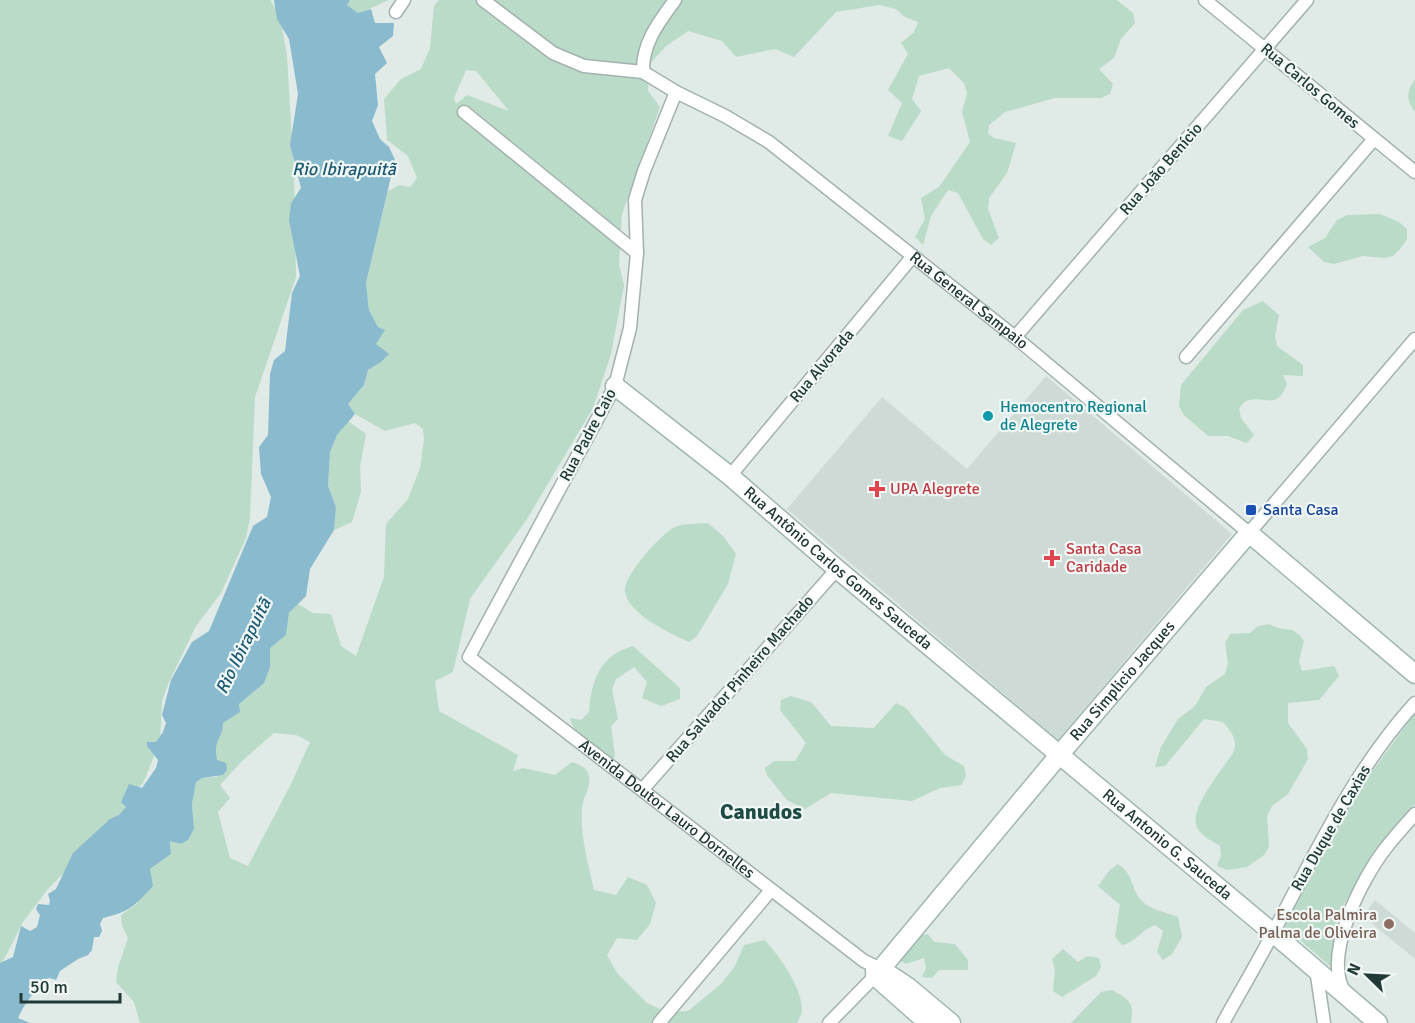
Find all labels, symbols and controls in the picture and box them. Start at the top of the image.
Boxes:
street label: Rua Carlos Gomes [1256,39,1364,133]
street label: Rua João Benício [1115,119,1207,219]
water label: Rio Ibirapuitã [292,158,398,180]
street label: Rua General Sampaio [905,247,1032,354]
street label: Rua Alvorada [786,325,858,407]
street label: Rua Padre Caio [555,385,621,485]
place label: Hemocentro Regional de Alegrete [1000,397,1147,435]
marker: Hemocentro Regional de Alegrete [981,409,995,423]
place label: UPA Alegrete [890,479,980,499]
marker: UPA Alegrete [868,480,886,498]
street label: Rua Antônio Carlos Gomes Sauceda [739,482,936,654]
place label: Santa Casa [1263,500,1339,520]
marker: Santa Casa [1244,503,1258,517]
place label: Santa Casa Caridade [1066,539,1142,577]
marker: Santa Casa Caridade [1043,549,1061,567]
street label: Rua Salvador Pinheiro Machado [662,591,818,767]
water label: Rio Ibirapuitã [210,593,276,697]
street label: Rua Simplicio Jacques [1066,617,1179,745]
street label: Avenida Doutor Lauro Dornelles [575,735,758,883]
street label: Rua Duque de Caxias [1287,762,1375,894]
street label: Rua Antonio G. Sauceda [1098,785,1236,905]
district label: Canudos [720,798,802,825]
place label: Escola Palmira Palma de Oliveira [1258,905,1377,943]
marker: Escola Palmira Palma de Oliveira [1382,917,1396,931]
north arrow [1337,945,1397,1005]
text: N [1343,960,1366,978]
scale bar [21,966,120,1004]
text: 50 m [30,976,68,998]

